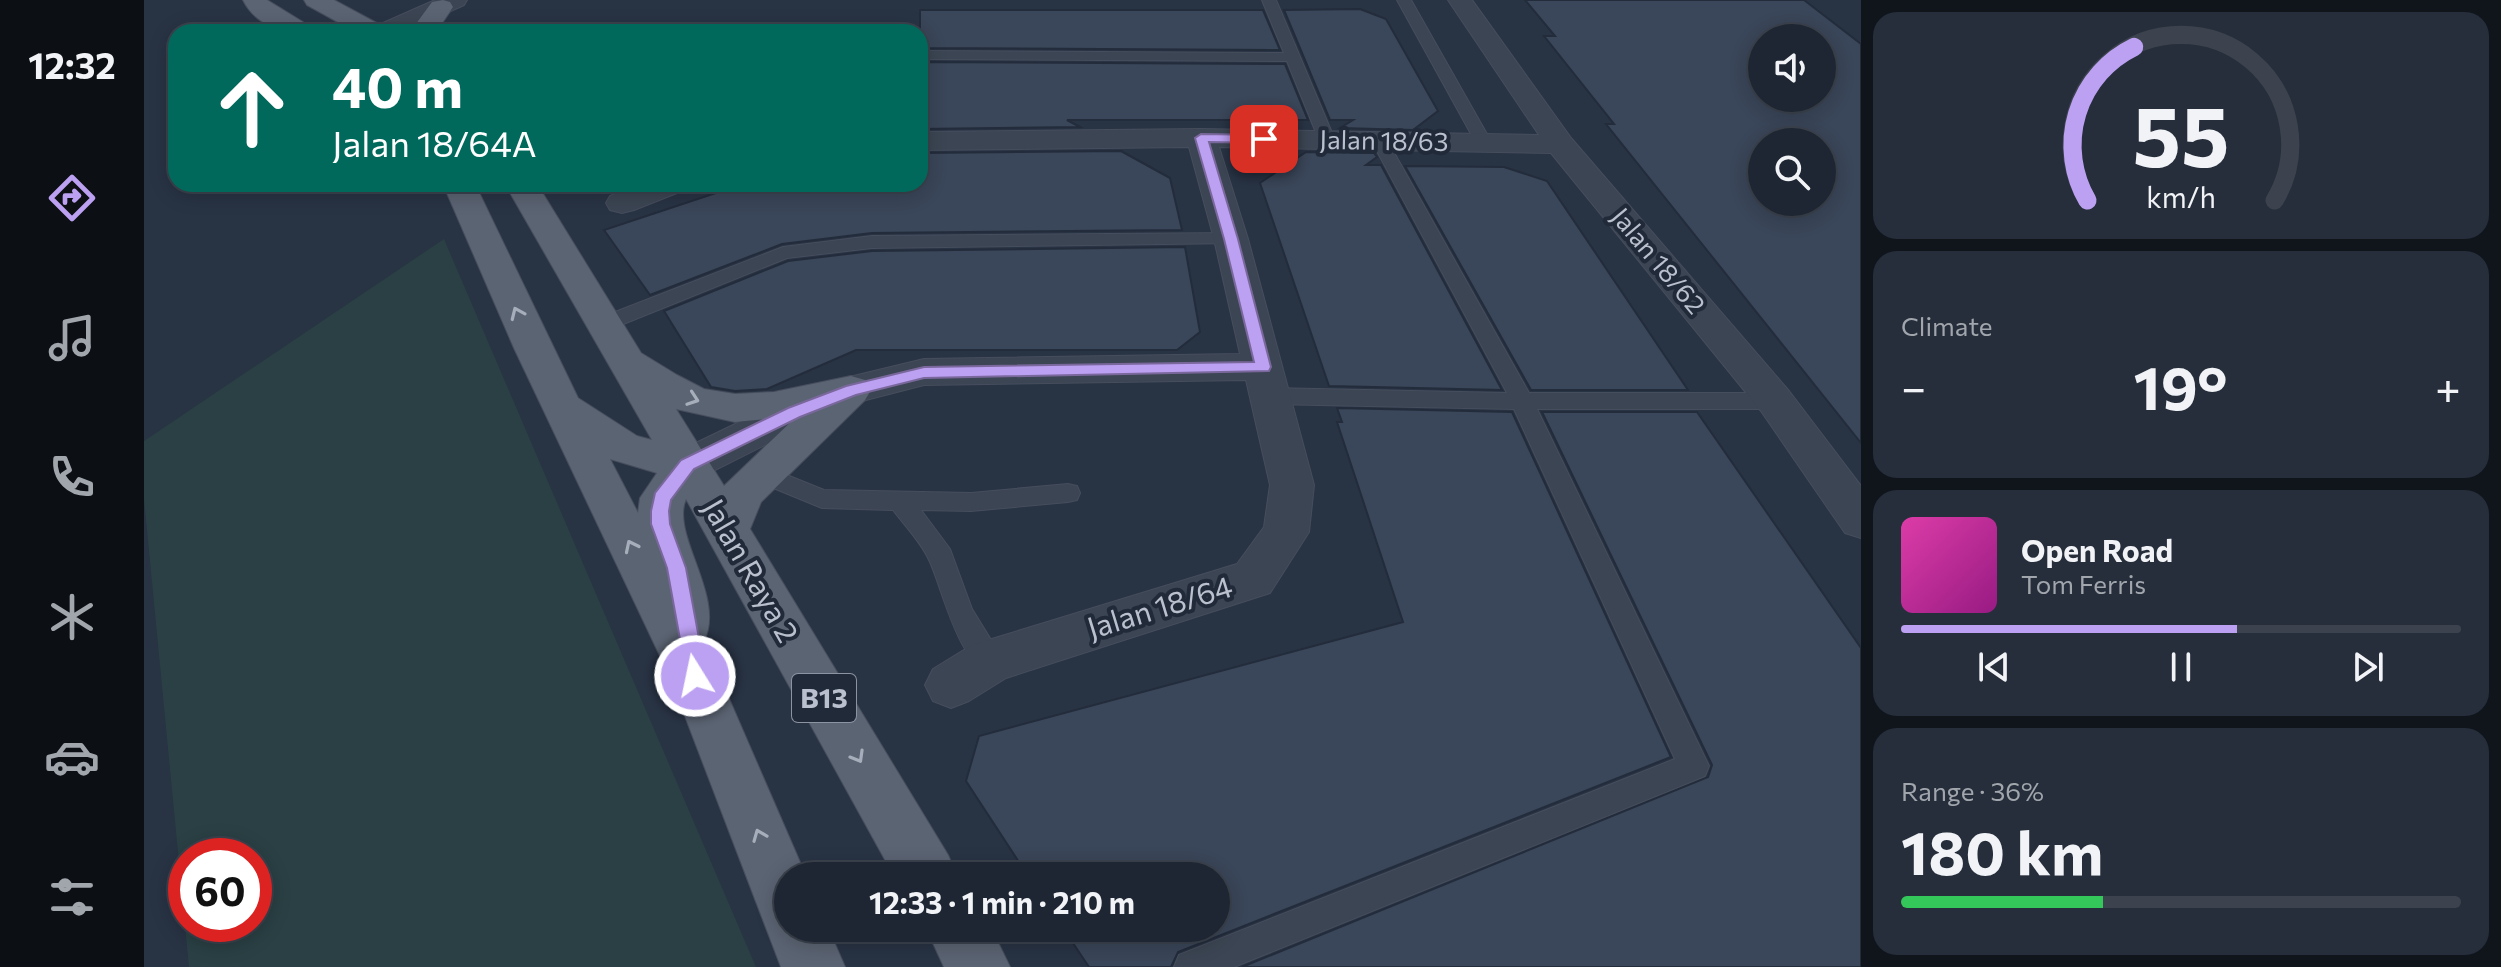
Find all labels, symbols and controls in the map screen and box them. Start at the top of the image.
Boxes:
map controls [1748,24,1836,216]
button: sound [1748,24,1836,112]
text: 12:32 [28,42,116,86]
text: 40 m [332,51,463,120]
icon: ahead [200,56,304,160]
text: 55 [2133,82,2230,184]
pin [1230,105,1298,173]
icon: arrive [1242,117,1286,161]
text: Jalan 18/64A [332,120,537,164]
street label: Jalan 18/63 [1319,123,1449,156]
button: search [1748,128,1836,216]
icon: directions [44,170,100,226]
text: km/h [2146,180,2216,215]
street label: Jalan 18/62 [1606,201,1712,319]
one-way arrow [510,306,526,321]
icon: music [44,310,100,366]
text: Climate [1901,310,1993,341]
text: 19° [2133,349,2228,422]
text: − [1901,359,1926,413]
text: + [2435,359,2461,413]
one-way arrow [685,389,699,405]
icon: phone [44,449,100,505]
street label: Jalan Raya 2 [696,492,808,648]
text: Open Road [2021,531,2173,568]
one-way arrow [625,539,641,554]
street label: Jalan 18/64 [1082,566,1236,645]
text: Tom Ferris [2021,568,2146,599]
icon: climate [44,589,100,645]
position arrow [653,634,737,718]
icon: previous [1972,645,2016,689]
icon: pause [2159,645,2203,689]
icon: next [2346,645,2390,689]
road number: B13 [792,674,856,722]
icon: car [44,729,100,785]
one-way arrow [848,748,864,763]
text: Range · 36% [1901,775,2044,806]
text: 180 km [1901,814,2103,887]
one-way arrow [752,829,769,843]
speed limit sign: 60 [168,838,272,942]
icon: filters [44,869,100,925]
text: 12:33 · 1 min · 210 m [869,883,1135,920]

